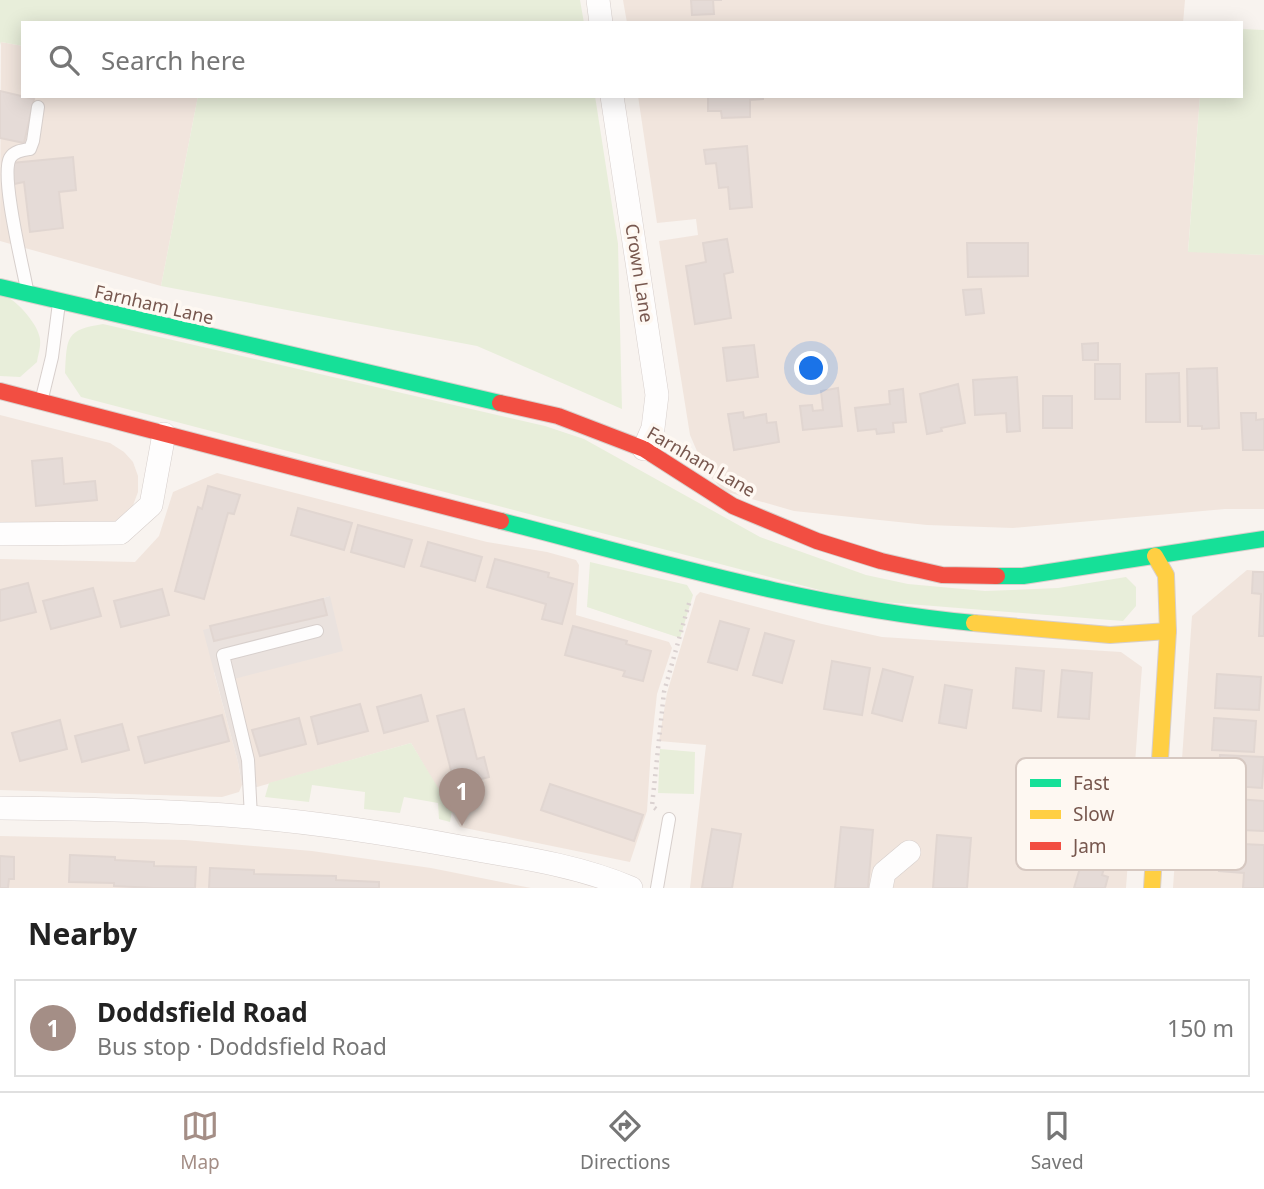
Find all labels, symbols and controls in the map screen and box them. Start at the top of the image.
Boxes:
search box [21,21,1243,98]
icon: search [45,41,83,79]
text: Search here [101,42,246,78]
street label: Crown Lane [620,222,660,324]
street label: Farnham Lane [92,279,216,329]
your location [794,351,828,385]
street label: Farnham Lane [643,420,760,502]
legend [1016,758,1246,870]
pin: 1 [439,768,485,826]
text: Fast [1073,770,1110,796]
text: Slow [1073,801,1114,827]
text: Jam [1071,833,1107,859]
text: Nearby [28,913,137,954]
text: Doddsfield Road [97,994,308,1030]
text: 1 [46,1012,60,1044]
text: 150 m [1167,1012,1234,1044]
text: Bus stop · Doddsfield Road [97,1030,387,1062]
tab: Map [180,1107,220,1175]
tab: Directions [580,1107,670,1175]
tab: Saved [1031,1107,1084,1175]

